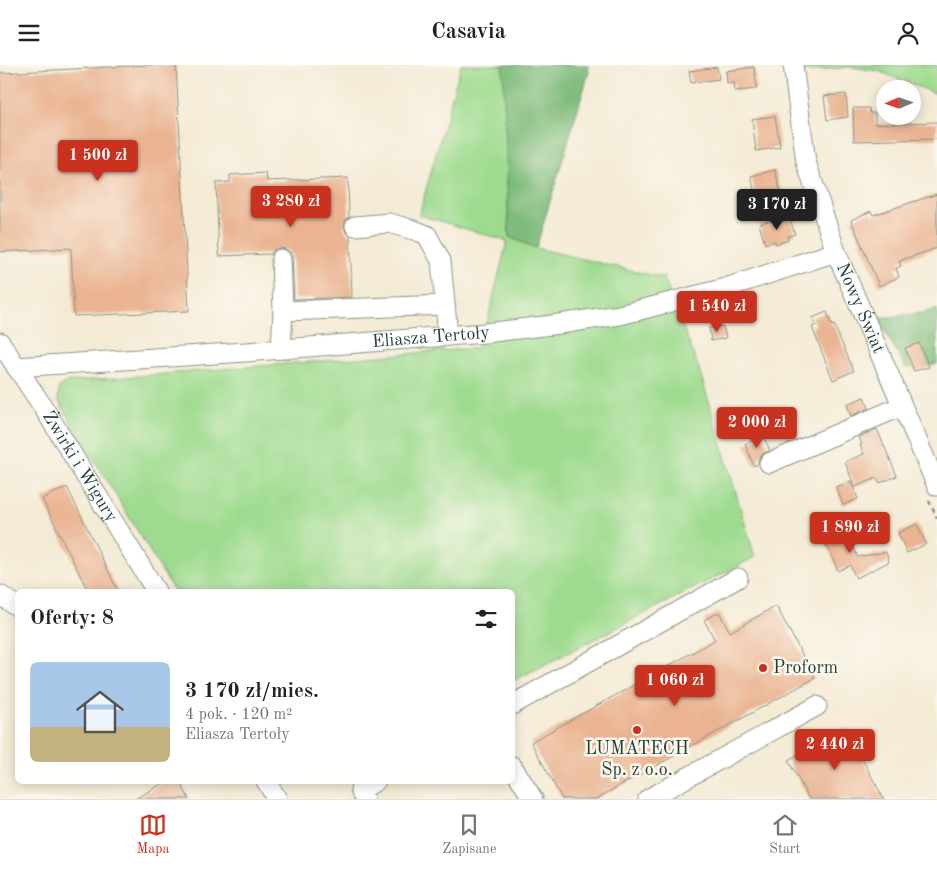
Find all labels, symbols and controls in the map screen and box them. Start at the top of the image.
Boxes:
icon: menu [15,19,43,47]
icon: person [894,19,922,47]
text: Casavia [431,21,506,43]
north arrow [876,80,921,125]
map controls [876,80,921,125]
pin: 1 500 zł [46,139,150,182]
text: 1 500 zł [69,148,127,164]
pin: 3 280 zł [239,185,343,228]
pin: 3 170 zł [725,189,829,231]
text: 3 280 zł [262,194,320,210]
text: 3 170 zł [748,197,806,213]
street label: Nowy Świat [833,260,888,356]
pin: 1 540 zł [665,291,769,333]
text: 1 540 zł [688,299,746,315]
street label: Eliasza Tertoły [371,324,491,351]
street label: Żwirki i Wigury [39,406,121,526]
pin: 2 000 zł [705,407,809,449]
text: 2 000 zł [728,415,786,431]
pin: 1 890 zł [798,511,902,554]
text: 1 890 zł [821,520,879,536]
icon: filters [472,605,500,633]
text: Oferty: 8 [30,608,114,629]
place label: Proform [773,659,838,677]
marker: Proform [757,662,769,674]
pin: 1 060 zł [623,665,727,707]
text: 1 060 zł [646,673,704,689]
text: 3 170 zł/mies. [185,681,319,702]
icon: home [70,682,130,742]
text: 4 pok. · 120 m² [185,707,292,723]
marker: LUMATECH Sp. z o.o. [631,724,643,736]
text: Eliasza Tertoły [185,727,290,743]
pin: 2 440 zł [783,729,887,771]
text: 2 440 zł [806,737,864,753]
place label: LUMATECH Sp. z o.o. [585,740,689,779]
tab: Mapa [136,811,169,858]
tab: Zapisane [442,811,496,858]
tab: Start [769,811,801,858]

